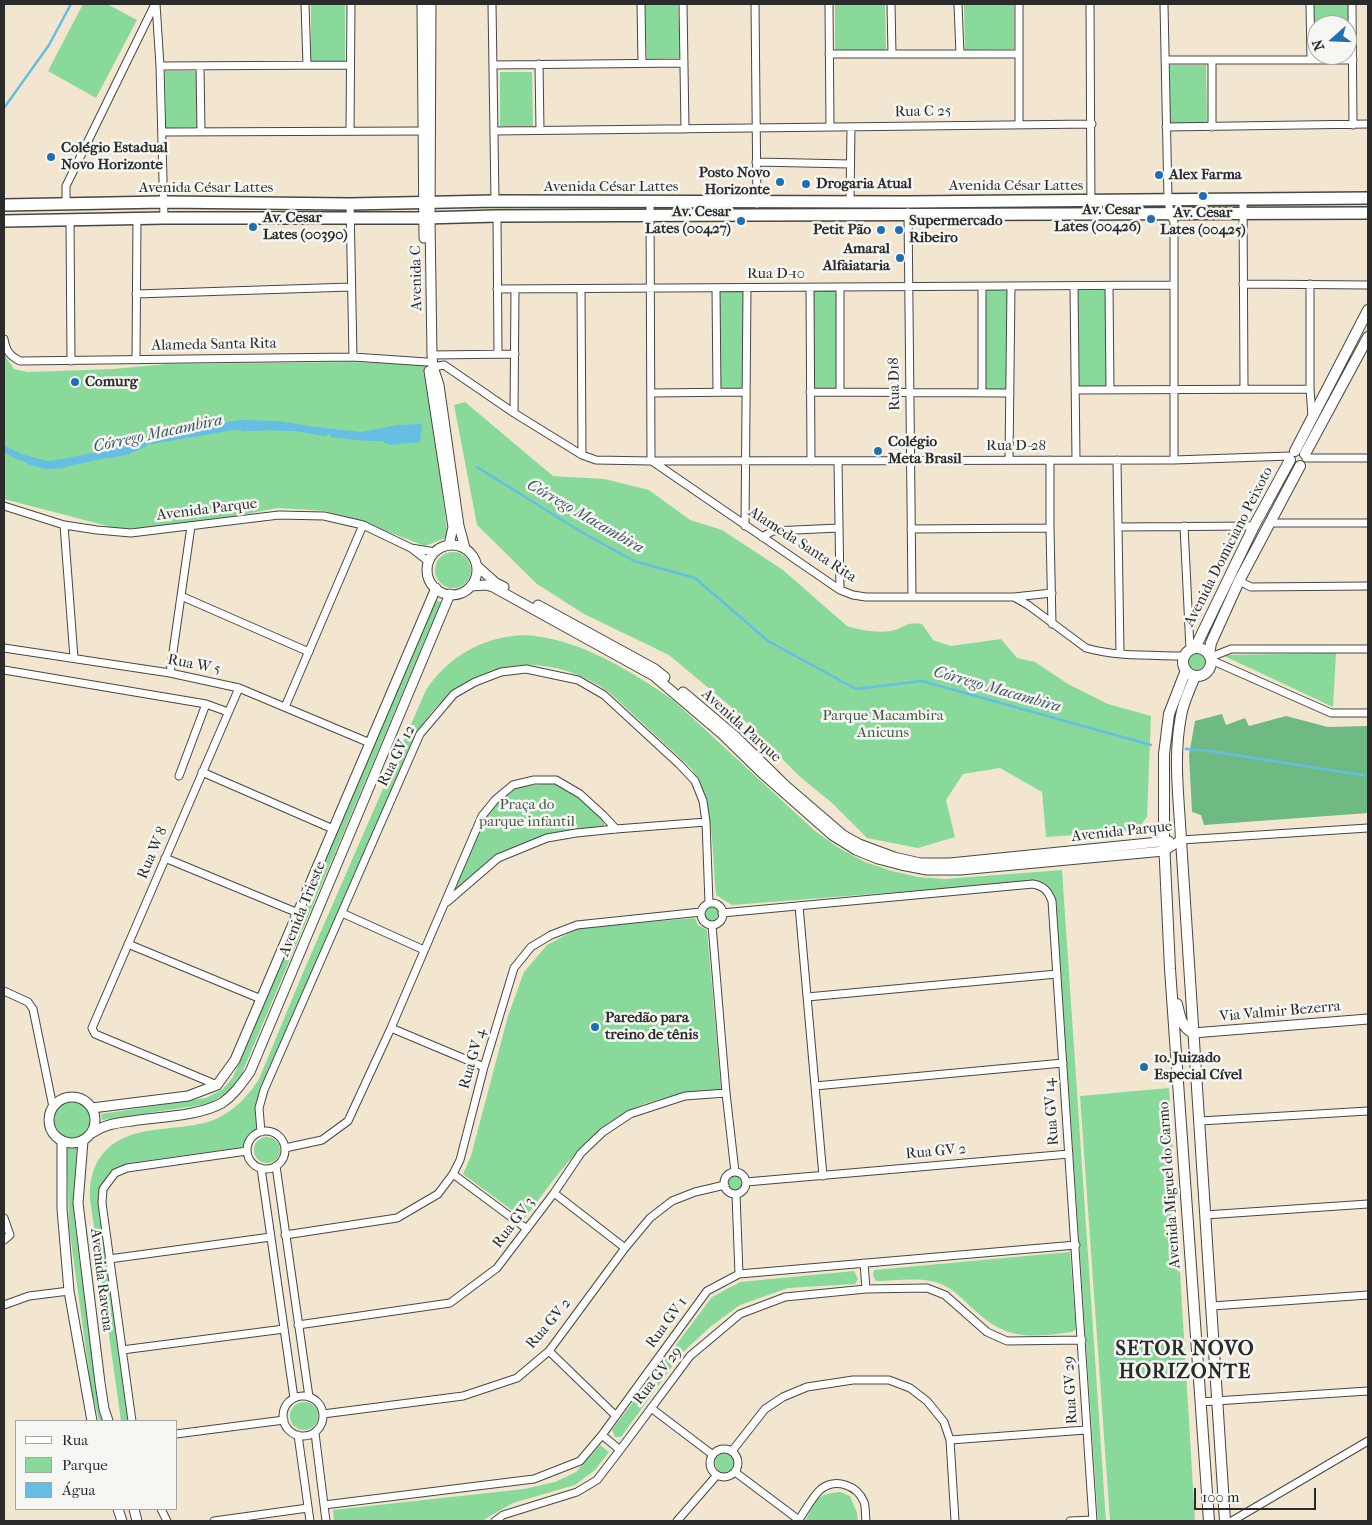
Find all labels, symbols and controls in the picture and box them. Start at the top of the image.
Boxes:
north arrow [1307,15,1357,65]
text: N [1309,37,1328,53]
street label: Rua C 25 [894,103,952,121]
place label: Colégio Estadual Novo Horizonte [61,139,168,174]
marker: Colégio Estadual Novo Horizonte [45,151,57,163]
place label: Posto Novo Horizonte [699,164,770,199]
place label: Alex Farma [1169,166,1242,184]
marker: Alex Farma [1153,169,1165,181]
place label: Drogaria Atual [816,175,912,193]
marker: Posto Novo Horizonte [774,176,786,188]
street label: Avenida César Lattes [949,177,1083,195]
street label: Avenida César Lattes [544,178,678,196]
marker: Drogaria Atual [800,178,812,190]
street label: Avenida César Lattes [139,179,273,197]
marker: Av. Cesar Lates (00425) [1197,190,1209,202]
place label: Av. Cesar Lates (00426) [1054,201,1141,236]
place label: Av. Cesar Lates (00427) [645,203,731,238]
place label: Av. Cesar Lates (00425) [1160,204,1246,239]
place label: Av. Cesar Lates (00390) [263,209,348,244]
place label: Supermercado Ribeiro [909,212,1003,247]
marker: Av. Cesar Lates (00426) [1145,213,1157,225]
marker: Av. Cesar Lates (00427) [735,215,747,227]
marker: Av. Cesar Lates (00390) [247,221,259,233]
place label: Petit Pão [813,221,871,239]
marker: Petit Pão [875,224,887,236]
marker: Supermercado Ribeiro [893,224,905,236]
place label: Amaral Alfaiataria [823,240,890,275]
street label: Avenida C [407,245,427,311]
marker: Amaral Alfaiataria [894,252,906,264]
street label: Rua D-10 [747,265,805,283]
street label: Alameda Santa Rita [151,335,277,355]
street label: Rua D18 [886,357,904,411]
place label: Comurg [85,373,138,391]
marker: Comurg [69,376,81,388]
water label: Córrego Macambira [92,411,224,457]
place label: Colégio Meta Brasil [888,433,962,468]
street label: Rua D-28 [986,437,1046,455]
marker: Colégio Meta Brasil [872,445,884,457]
street label: Avenida Domiciano Peixoto [1181,464,1277,630]
water label: Córrego Macambira [523,476,647,558]
street label: Avenida Parque [156,495,258,525]
street label: Alameda Santa Rita [745,503,859,587]
street label: Rua W 5 [166,651,222,679]
water label: Córrego Macambira [931,663,1063,717]
street label: Avenida Parque [697,685,785,767]
park label: Parque Macambira Anicuns [822,707,944,742]
street label: Rua GV 12 [374,722,420,790]
park label: Praça do parque infantil [479,796,575,831]
street label: Avenida Parque [1071,818,1173,846]
street label: Rua W 8 [134,824,172,882]
street label: Avenida Trieste [276,859,330,959]
street label: Via Valmir Bezerra [1219,998,1341,1026]
place label: Paredão para treino de tênis [605,1009,698,1044]
marker: Paredão para treino de tênis [589,1021,601,1033]
street label: Rua GV 4 [456,1027,490,1091]
place label: 1o. Juizado Especial Cível [1154,1049,1242,1084]
marker: 1o. Juizado Especial Cível [1138,1061,1150,1073]
street label: Rua GV 14 [1041,1078,1063,1146]
street label: Avenida Miguel do Carmo [1155,1101,1185,1269]
street label: Rua GV 2 [905,1140,967,1164]
street label: Rua GV 3 [489,1194,539,1252]
street label: Avenida Ravena [86,1228,116,1332]
street label: Rua GV 1 [643,1294,691,1352]
street label: Rua GV 2 [523,1295,575,1353]
district label: SETOR NOVO HORIZONTE [1114,1338,1256,1385]
street label: Rua GV 29 [630,1343,686,1409]
street label: Rua GV 29 [1060,1355,1082,1425]
legend [15,1420,178,1510]
text: Rua [62,1431,88,1449]
text: Parque [62,1456,108,1474]
scale bar [1197,1478,1320,1510]
text: Água [62,1481,95,1499]
text: 100 m [1202,1488,1240,1506]

